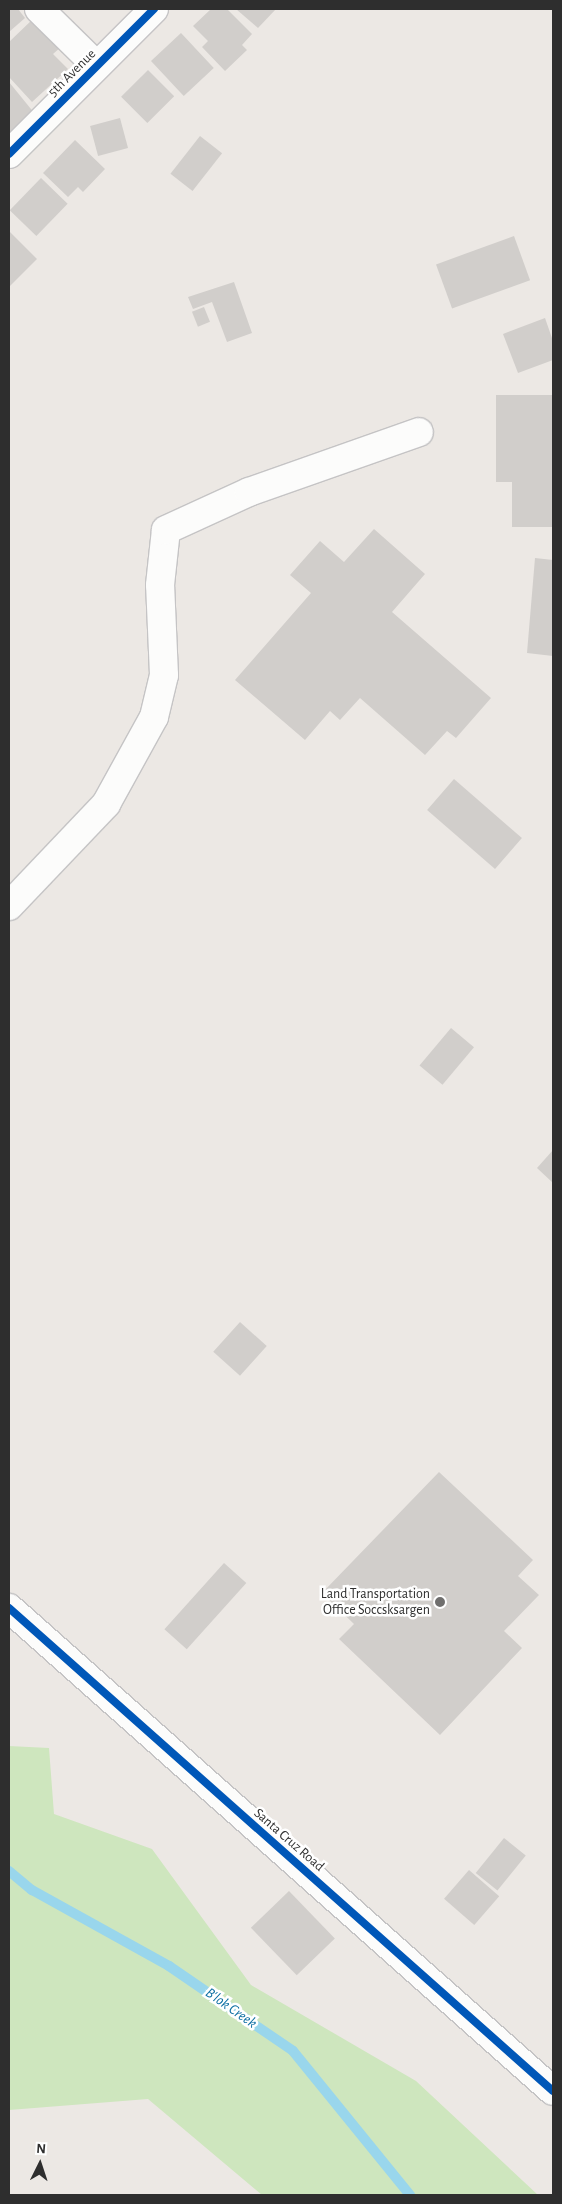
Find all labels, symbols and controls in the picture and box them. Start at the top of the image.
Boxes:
street label: 5th Avenue [45,46,99,100]
place label: Land Transportation Office Soccsksargen [321,1586,430,1618]
marker: Land Transportation Office Soccsksargen [434,1596,446,1608]
street label: Santa Cruz Road [250,1805,328,1875]
water label: B'lok Creek [202,1984,260,2032]
north arrow [15,2139,65,2189]
text: N [36,2142,46,2156]

